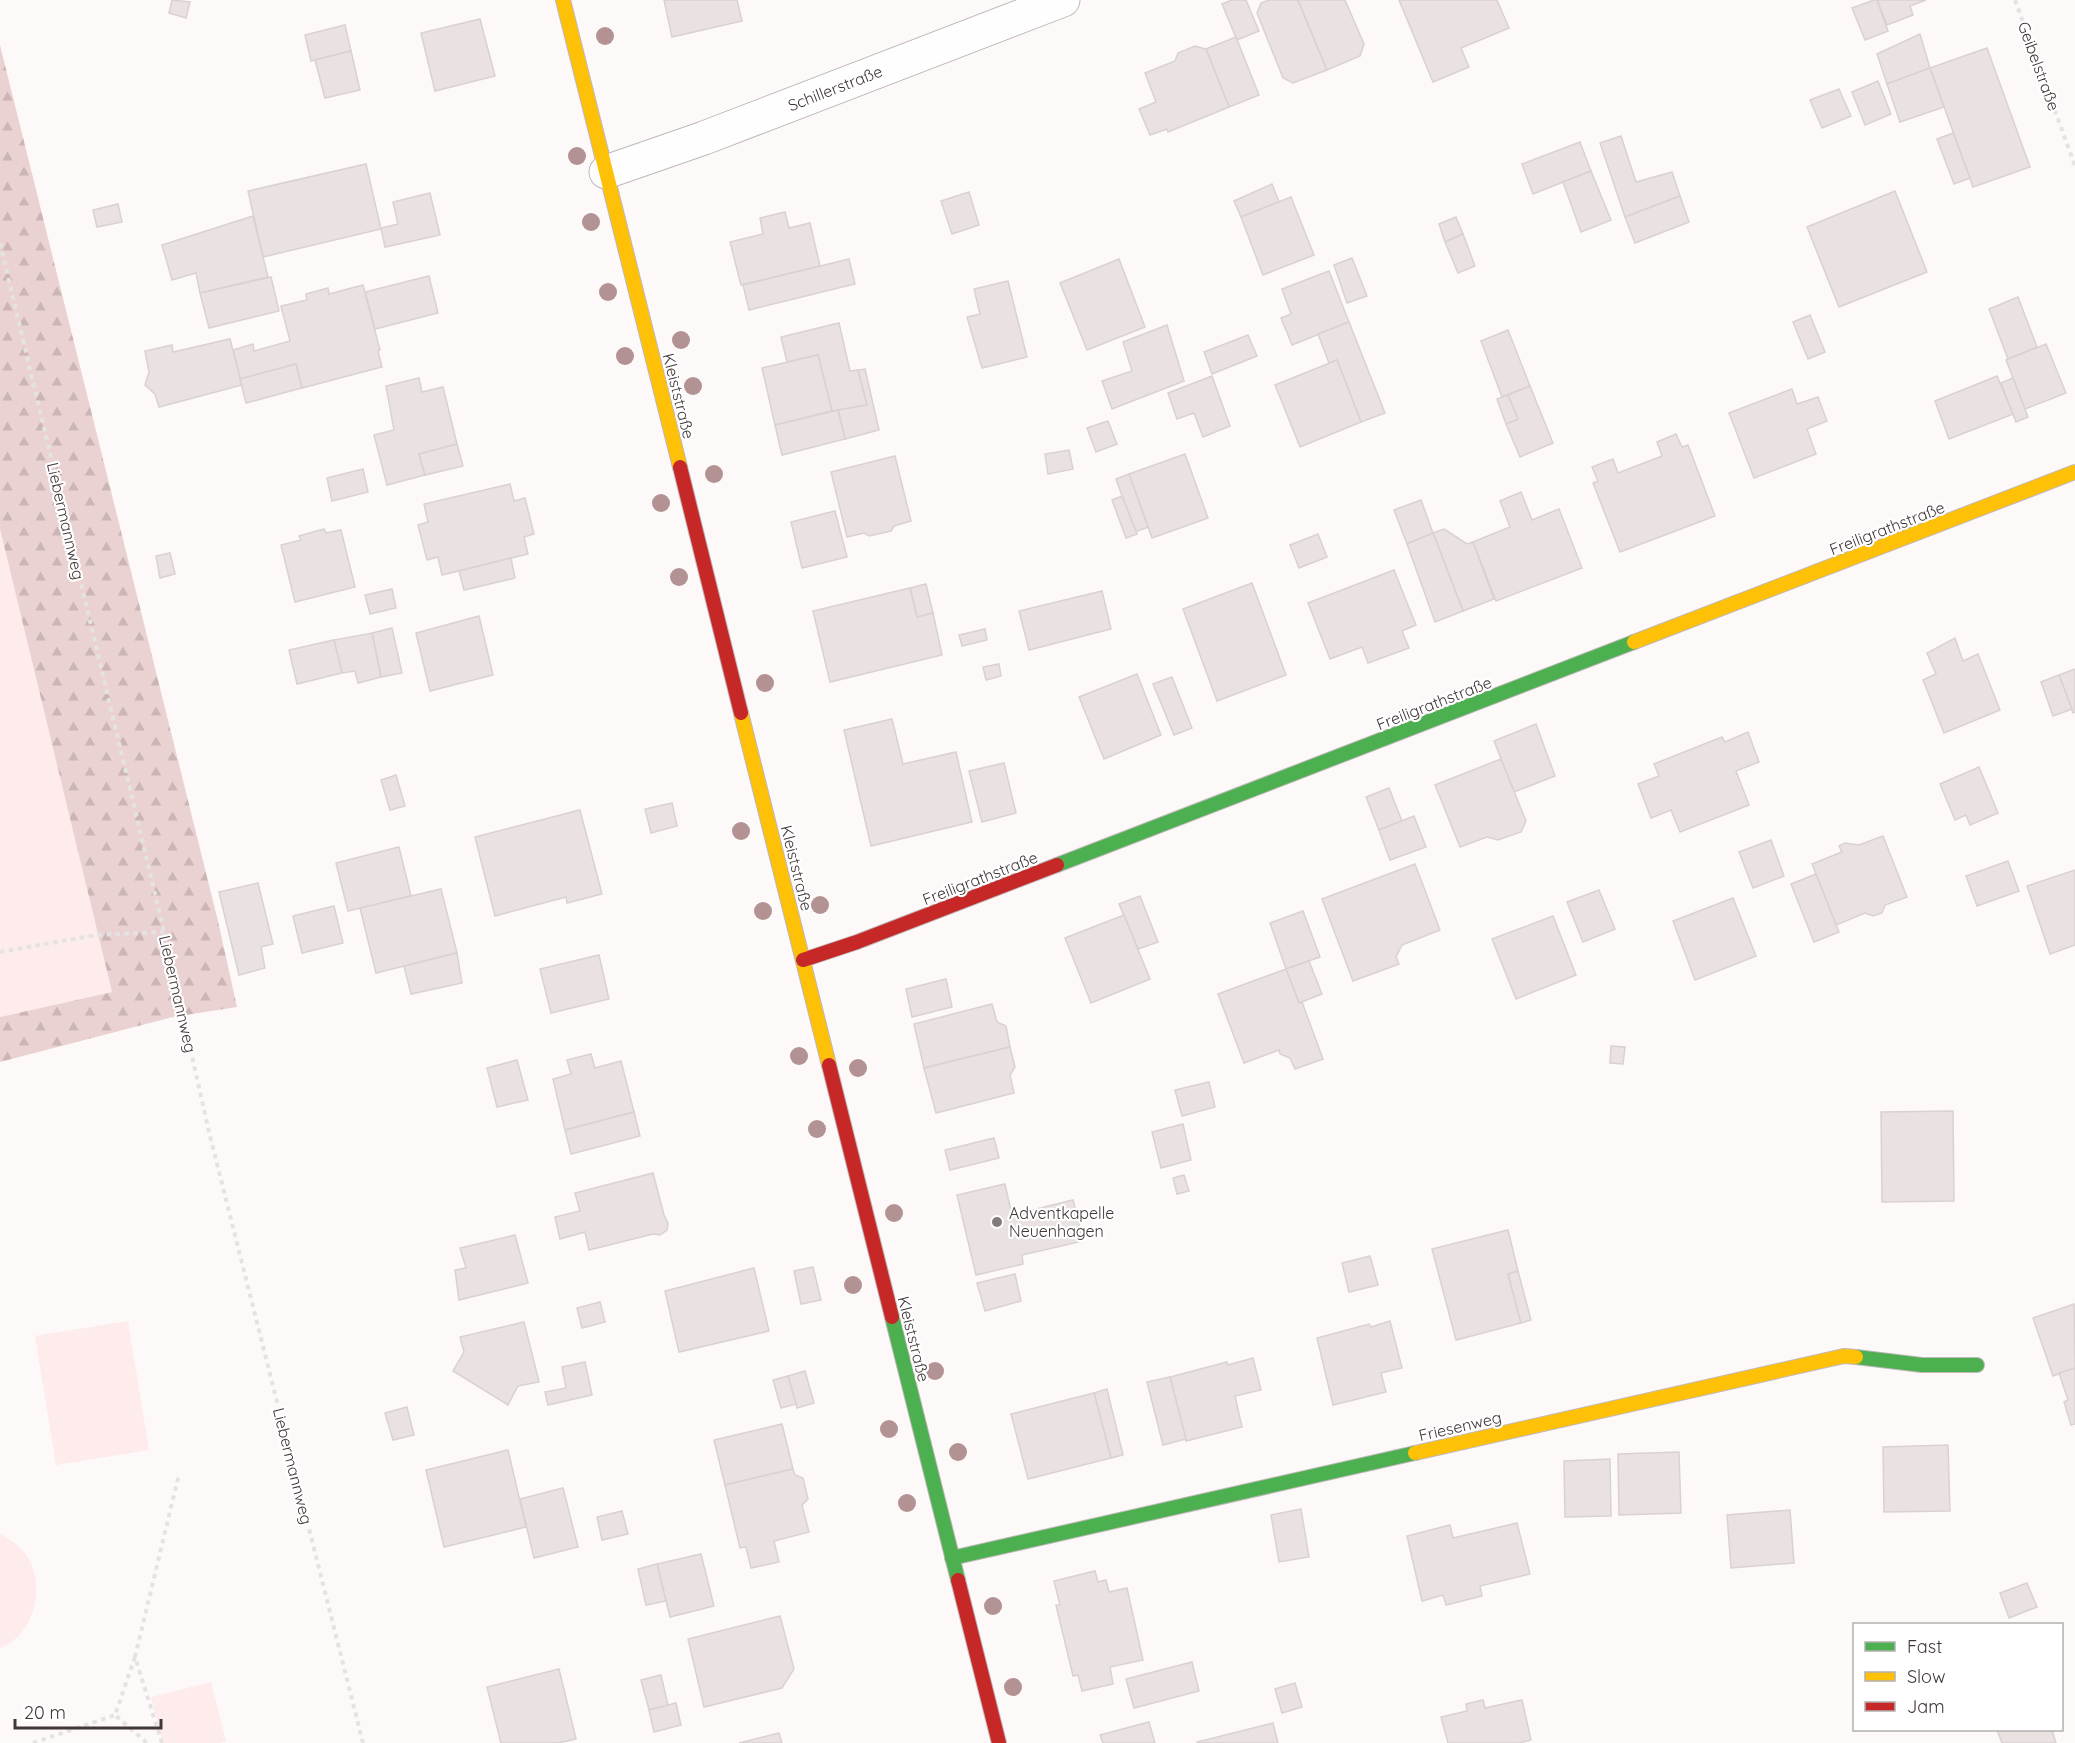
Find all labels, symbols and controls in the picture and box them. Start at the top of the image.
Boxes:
street label: Geibelstraße [2014,19,2064,113]
street label: Schillerstraße [785,61,885,115]
street label: Kleiststraße [659,351,699,441]
street label: Liebermannweg [43,460,89,582]
street label: Freiligrathstraße [1827,497,1947,559]
street label: Freiligrathstraße [1374,672,1494,734]
street label: Kleiststraße [777,823,817,913]
street label: Freiligrathstraße [920,847,1040,909]
street label: Liebermannweg [155,933,201,1055]
place label: Adventkapelle Neuenhagen [1009,1203,1114,1241]
marker: Adventkapelle Neuenhagen [990,1215,1004,1229]
street label: Kleiststraße [894,1294,934,1384]
street label: Liebermannweg [269,1406,317,1526]
street label: Friesenweg [1417,1407,1503,1445]
legend [1853,1623,2063,1731]
text: Fast [1907,1635,1942,1658]
text: Slow [1907,1665,1945,1688]
scale bar [15,1692,160,1730]
text: Jam [1907,1695,1945,1718]
text: 20 m [24,1701,66,1724]

